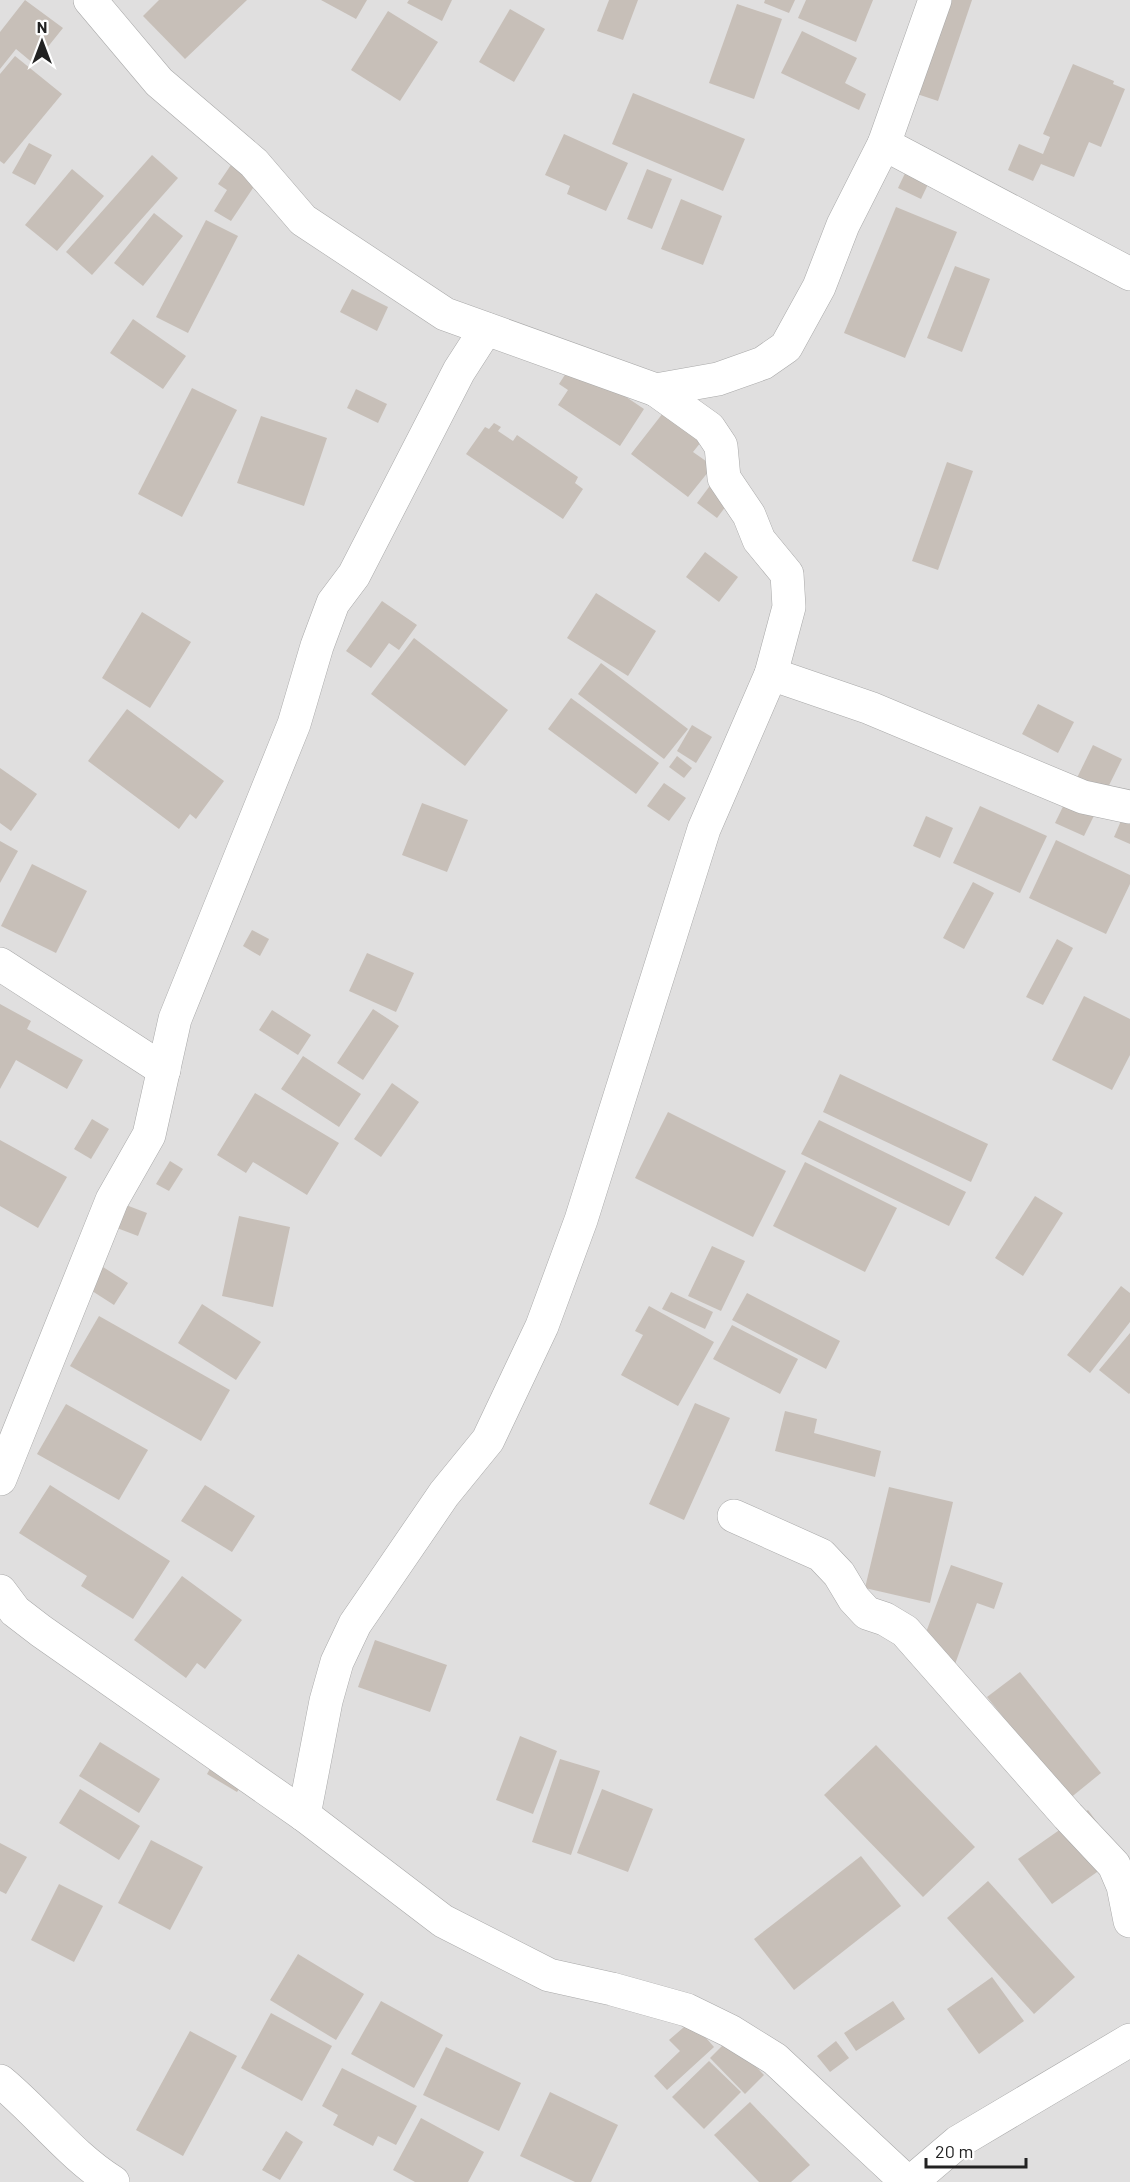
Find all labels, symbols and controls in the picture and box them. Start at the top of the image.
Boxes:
north arrow [12,12,72,72]
text: N [37,17,47,36]
scale bar [926,2131,1026,2169]
text: 20 m [935,2140,973,2162]

